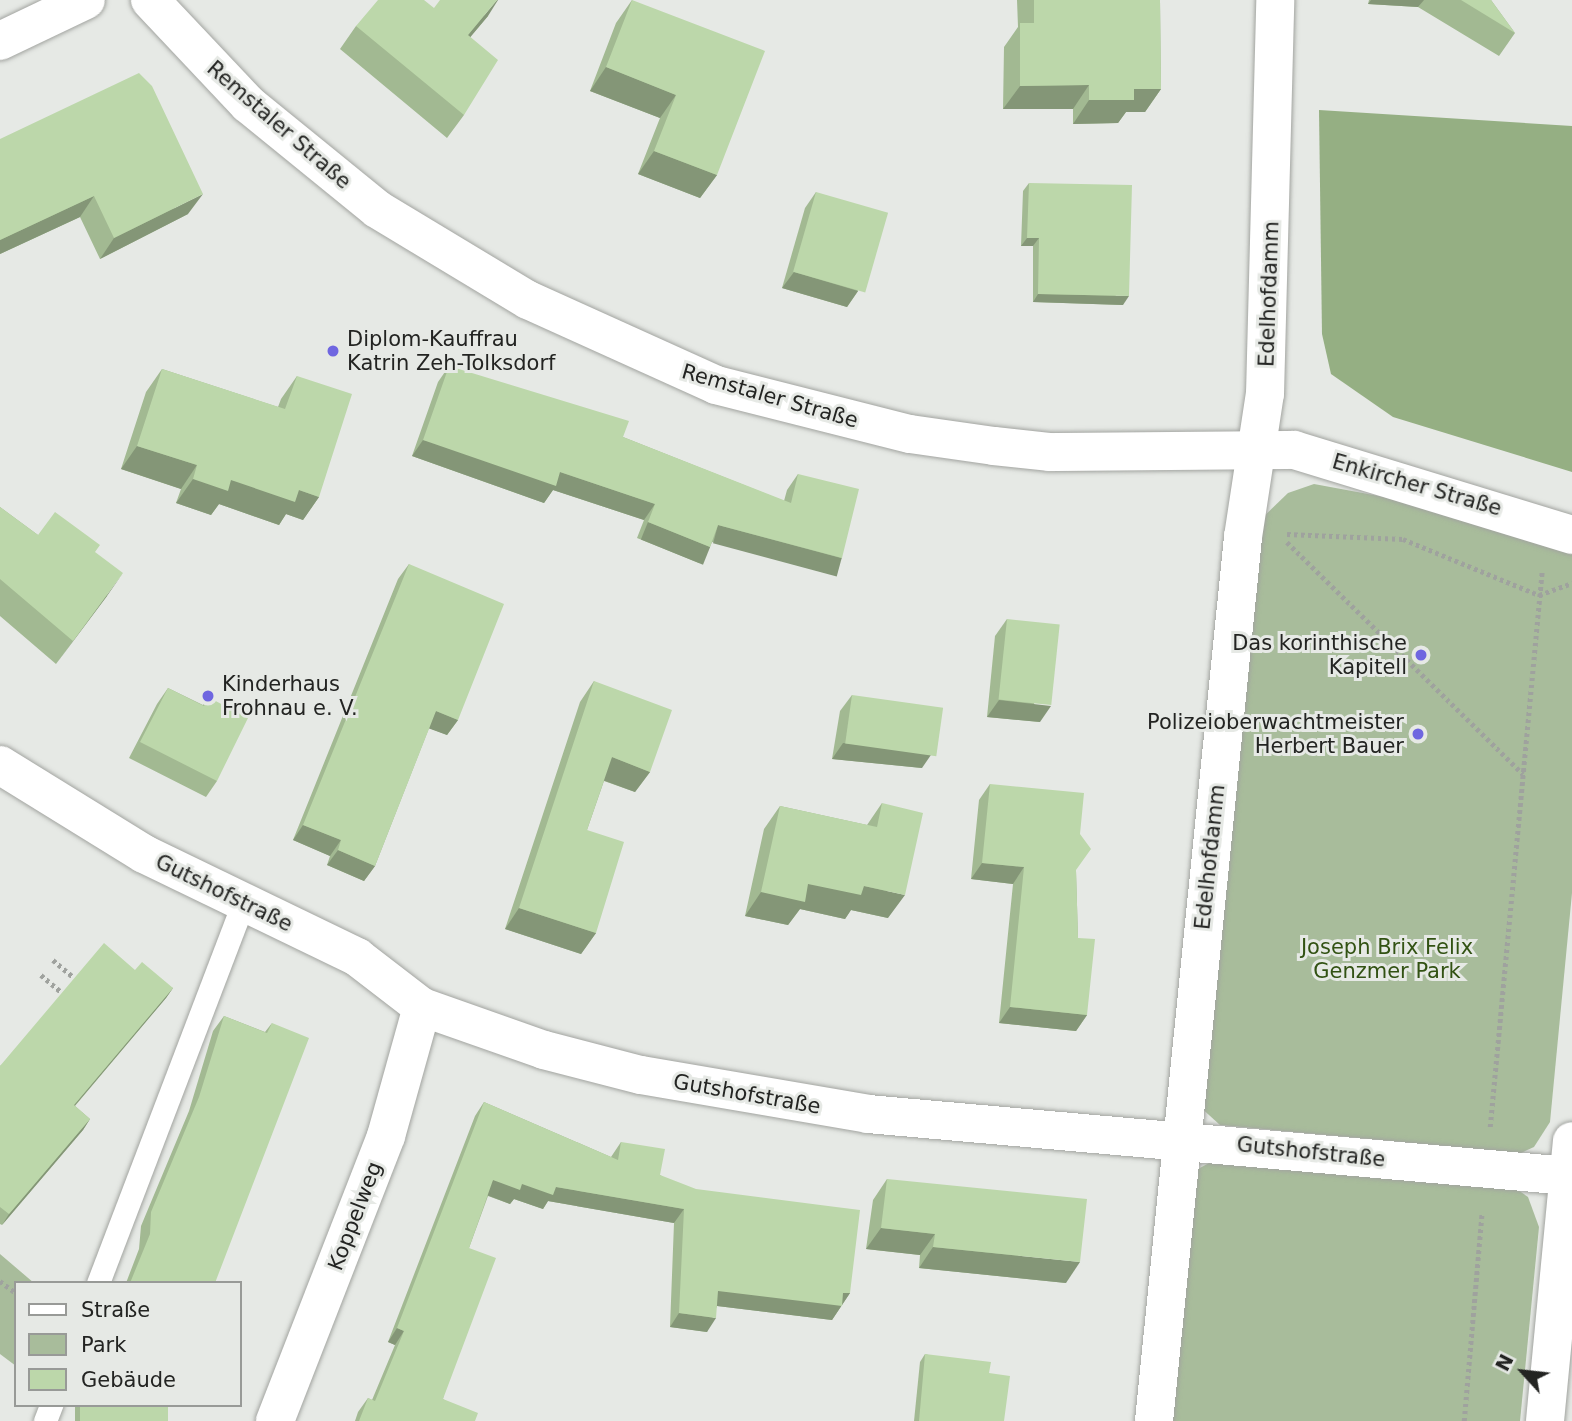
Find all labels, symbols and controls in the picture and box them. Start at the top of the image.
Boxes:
street label: Remstaler Straße [202,56,356,194]
street label: Edelhofdamm [1254,221,1284,367]
place label: Diplom-Kauffrau Katrin Zeh-Tolksdorf [347,326,555,376]
marker: Diplom-Kauffrau Katrin Zeh-Tolksdorf [325,343,341,359]
street label: Remstaler Straße [679,359,861,433]
street label: Enkircher Straße [1329,449,1505,521]
place label: Das korinthische Kapitell [1232,630,1407,680]
marker: Das korinthische Kapitell [1413,647,1429,663]
place label: Kinderhaus Frohnau e. V. [222,671,358,721]
marker: Kinderhaus Frohnau e. V. [200,688,216,704]
place label: Polizeioberwachtmeister Herbert Bauer [1147,709,1404,759]
marker: Polizeioberwachtmeister Herbert Bauer [1410,726,1426,742]
street label: Edelhofdamm [1190,783,1230,931]
street label: Gutshofstraße [151,849,297,937]
park label: Joseph Brix Felix Genzmer Park [1301,934,1473,984]
street label: Gutshofstraße [671,1069,823,1119]
street label: Gutshofstraße [1236,1132,1386,1172]
street label: Koppelweg [323,1158,387,1274]
legend [14,1281,242,1407]
text: Straße [81,1298,150,1322]
text: Park [81,1333,126,1357]
north arrow [1488,1337,1558,1407]
text: N [1491,1350,1518,1375]
text: Gebäude [81,1368,176,1392]

